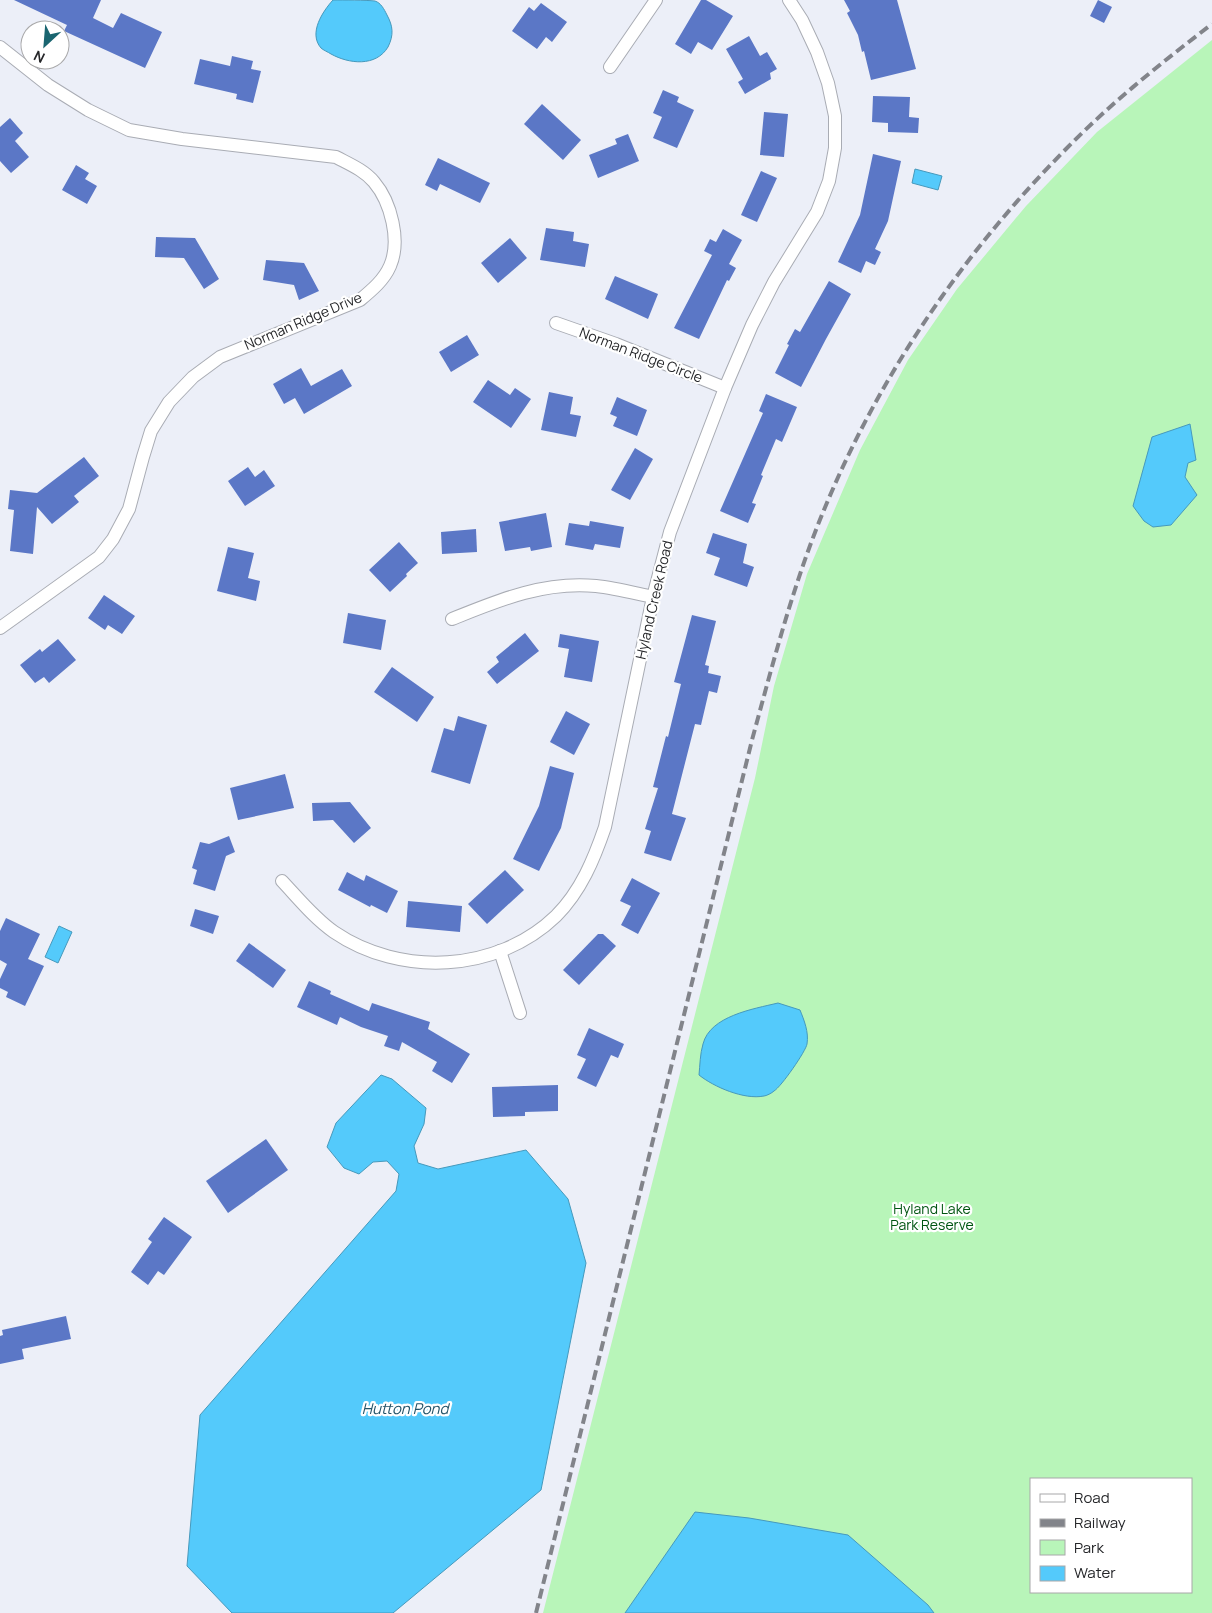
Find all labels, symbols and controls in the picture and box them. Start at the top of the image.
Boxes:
north arrow [20,20,70,70]
text: N [30,46,48,68]
street label: Norman Ridge Drive [241,287,365,354]
street label: Norman Ridge Circle [577,322,706,387]
street label: Hyland Creek Road [631,539,676,661]
park label: Hyland Lake Park Reserve [890,1199,974,1234]
water label: Hutton Pond [362,1398,450,1419]
legend [1030,1478,1192,1593]
text: Road [1074,1487,1110,1508]
text: Railway [1074,1512,1126,1533]
text: Park [1074,1537,1104,1558]
text: Water [1074,1562,1116,1583]

